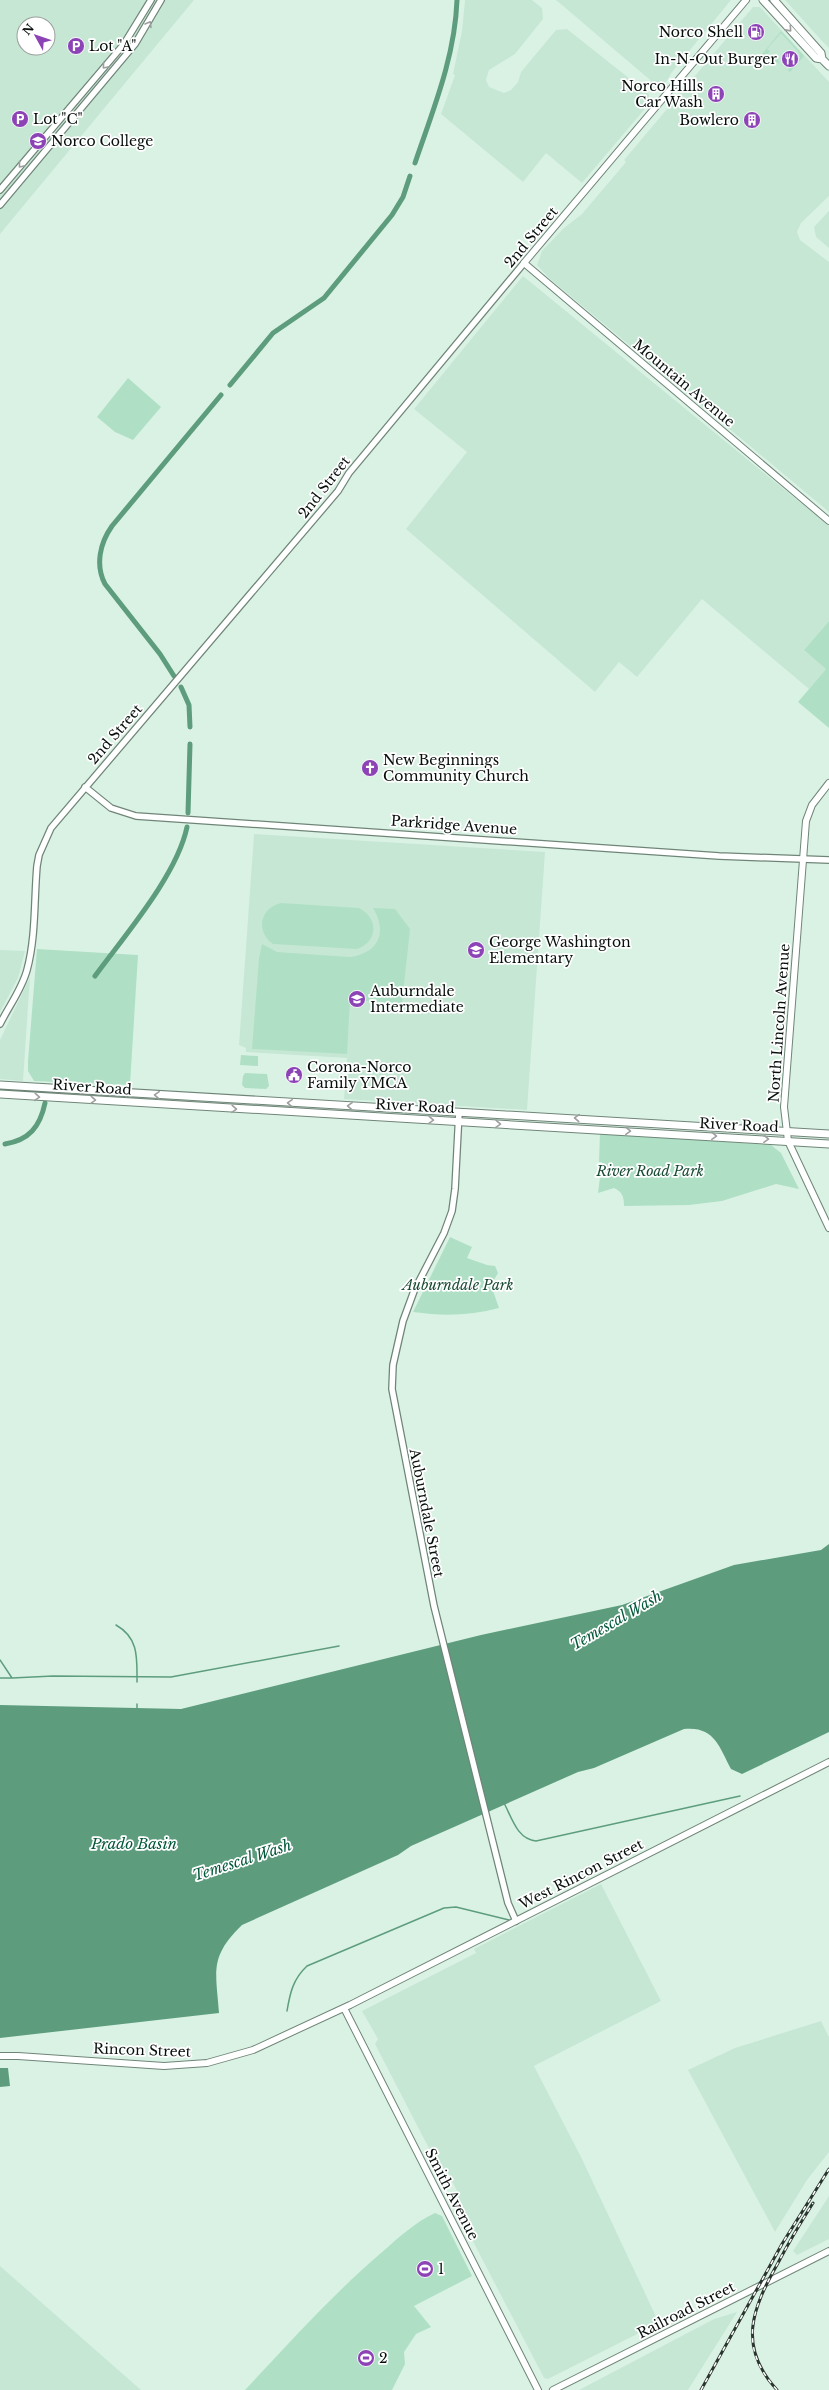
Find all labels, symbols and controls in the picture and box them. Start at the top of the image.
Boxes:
north arrow [16,16,56,56]
text: N [20,21,37,38]
one-way arrow [144,21,151,28]
fuel station icon: Norco Shell [746,22,766,42]
place label: Norco Shell [659,23,743,41]
one-way arrow [785,24,792,32]
parking icon: Lot "A" [66,36,86,56]
place label: Lot "A" [89,37,136,55]
restaurant icon: In-N-Out Burger [780,49,800,69]
place label: In-N-Out Burger [655,50,777,68]
one-way arrow [102,62,109,69]
place label: Norco Hills Car Wash [621,77,703,111]
building icon: Norco Hills Car Wash [706,84,726,104]
parking icon: Lot "C" [10,109,30,129]
place label: Lot "C" [33,110,83,128]
building icon: Bowlero [742,110,762,130]
place label: Bowlero [679,111,739,129]
school or university icon: Norco College [28,131,48,151]
place label: Norco College [51,132,153,150]
one-way arrow [18,161,25,168]
street label: 2nd Street [500,202,562,271]
street label: Mountain Avenue [629,335,739,431]
street label: 2nd Street [294,452,354,522]
street label: 2nd Street [84,700,146,768]
place label: New Beginnings Community Church [383,751,529,785]
church icon: New Beginnings Community Church [360,758,380,778]
street label: Parkridge Avenue [390,812,518,838]
place label: George Washington Elementary [489,933,631,967]
school or university icon: George Washington Elementary [466,940,486,960]
street label: North Lincoln Avenue [764,943,794,1103]
place label: Auburndale Intermediate [369,982,464,1016]
school or university icon: Auburndale Intermediate [347,989,367,1009]
place label: Corona-Norco Family YMCA [307,1058,411,1092]
public building icon: Corona-Norco Family YMCA [284,1065,304,1085]
street label: River Road [52,1075,133,1099]
one-way arrow [154,1090,160,1099]
one-way arrow [34,1092,40,1101]
street label: River Road [375,1095,456,1117]
one-way arrow [90,1096,96,1105]
one-way arrow [287,1098,293,1107]
one-way arrow [347,1102,353,1111]
one-way arrow [231,1104,237,1113]
one-way arrow [574,1114,580,1123]
street label: River Road [699,1114,780,1136]
one-way arrow [428,1116,434,1124]
one-way arrow [495,1119,501,1128]
one-way arrow [625,1127,631,1136]
one-way arrow [711,1132,717,1141]
one-way arrow [763,1135,769,1144]
park label: River Road Park [595,1162,704,1180]
park label: Auburndale Park [401,1276,513,1294]
street label: Auburndale Street [405,1446,448,1580]
water label: Temescal Wash [567,1586,666,1654]
water label: Prado Basin [90,1834,177,1853]
water label: Temescal Wash [190,1835,294,1885]
street label: West Rincon Street [515,1835,647,1914]
street label: Rincon Street [93,2039,192,2061]
street label: Smith Avenue [421,2145,483,2243]
sports icon: 1 [415,2259,435,2279]
place label: 1 [438,2260,444,2278]
street label: Railroad Street [634,2277,738,2342]
sports icon: 2 [356,2348,376,2368]
place label: 2 [379,2349,388,2367]

